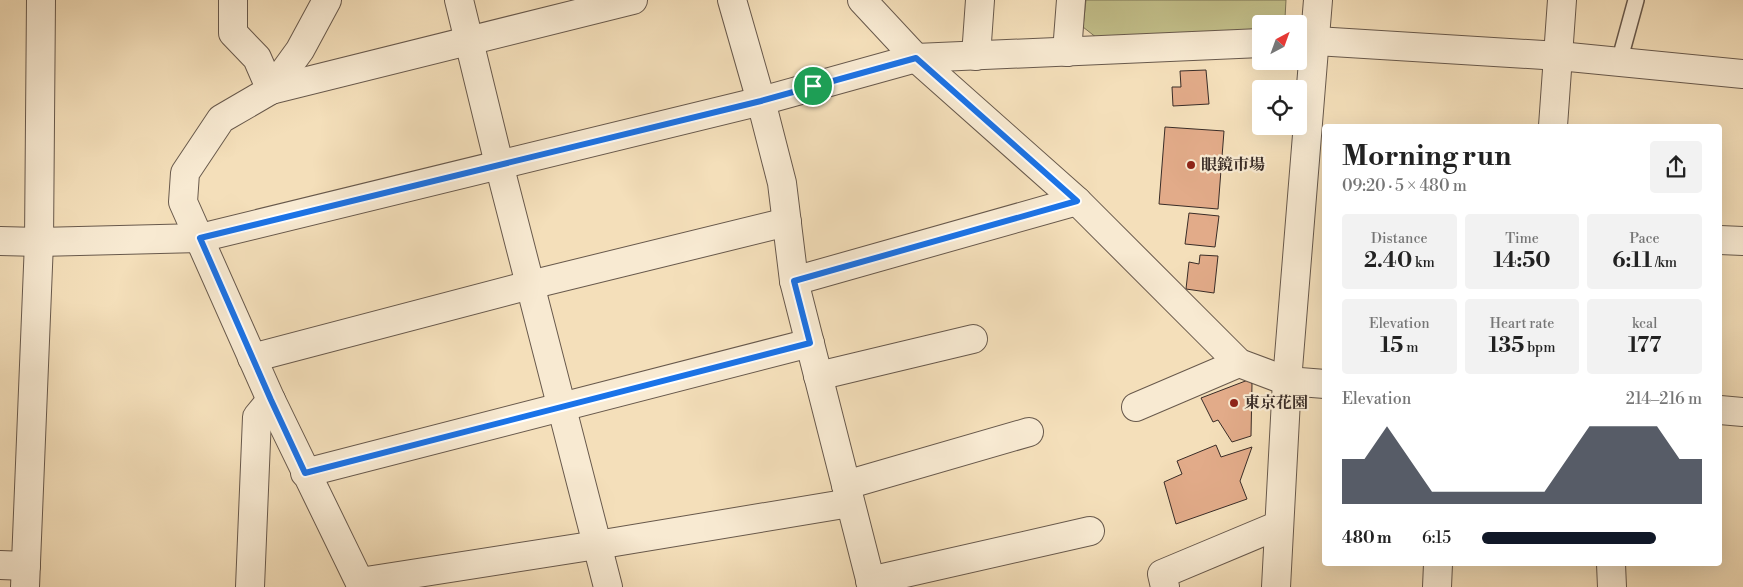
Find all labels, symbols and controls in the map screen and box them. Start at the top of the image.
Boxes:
north arrow [1252,15,1308,70]
map controls [1252,15,1307,135]
pin [792,65,834,107]
icon: arrive [799,72,827,100]
button: locate [1252,80,1307,135]
text: Morning run [1342,139,1511,174]
button: share [1650,141,1702,193]
place label: 眼鏡市場 [1201,155,1265,175]
marker: 眼鏡市場 [1185,159,1197,171]
text: 09:20 · 5 × 480 m [1342,176,1467,196]
text: Distance [1371,230,1428,248]
text: Time [1505,230,1539,248]
text: Pace [1630,230,1660,248]
text: 2.40 [1364,248,1412,274]
text: 14:50 [1493,248,1551,274]
text: 6:11 [1612,248,1652,274]
text: km [1412,254,1435,272]
text: /km [1652,254,1677,272]
text: Elevation [1369,315,1430,333]
text: Heart rate [1490,315,1554,333]
text: kcal [1632,315,1657,333]
text: 15 [1380,333,1403,359]
text: 135 [1489,333,1524,359]
text: 177 [1628,333,1661,359]
text: m [1403,339,1418,357]
text: bpm [1524,339,1555,357]
text: Elevation [1342,389,1411,409]
text: 214–216 m [1626,389,1702,409]
place label: 東京花園 [1244,393,1308,413]
marker: 東京花園 [1228,397,1240,409]
text: 480 m [1342,528,1392,548]
text: 6:15 [1422,528,1451,548]

